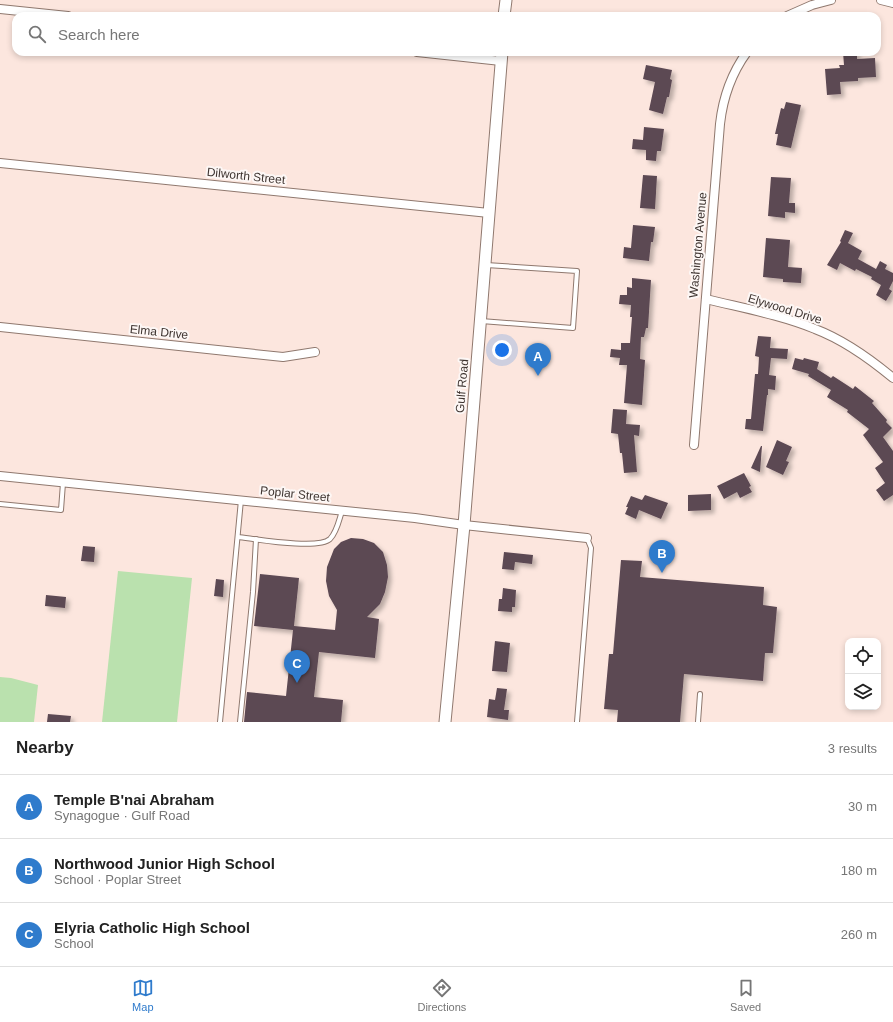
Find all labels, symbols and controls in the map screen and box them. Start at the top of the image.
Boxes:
search box [12,12,881,56]
icon: search [26,23,48,45]
text: Search here [58,26,140,43]
street label: Dilworth Street [206,165,287,187]
street label: Washington Avenue [686,191,710,298]
street label: Elywood Drive [746,291,824,327]
street label: Elma Drive [129,322,189,342]
your location [492,340,512,360]
pin: A [525,343,551,376]
street label: Gulf Road [453,358,471,414]
street label: Poplar Street [259,483,331,505]
pin: B [649,540,675,573]
map controls [845,638,881,710]
button: locate [845,638,881,674]
pin: C [284,650,310,683]
button: layers [845,674,881,710]
text: Nearby [16,738,74,757]
text: 3 results [828,741,877,756]
text: Temple B'nai Abraham [54,791,214,808]
text: A [24,799,34,814]
text: 30 m [848,799,877,814]
text: Synagogue · Gulf Road [54,808,190,823]
text: Northwood Junior High School [54,855,275,872]
text: B [24,863,34,878]
text: 180 m [841,863,877,878]
text: School · Poplar Street [54,872,181,887]
text: Elyria Catholic High School [54,919,250,936]
text: C [24,927,34,942]
text: 260 m [841,927,877,942]
text: School [54,936,94,951]
tab: Map [132,977,154,1013]
tab: Directions [417,977,466,1013]
tab: Saved [730,977,761,1013]

